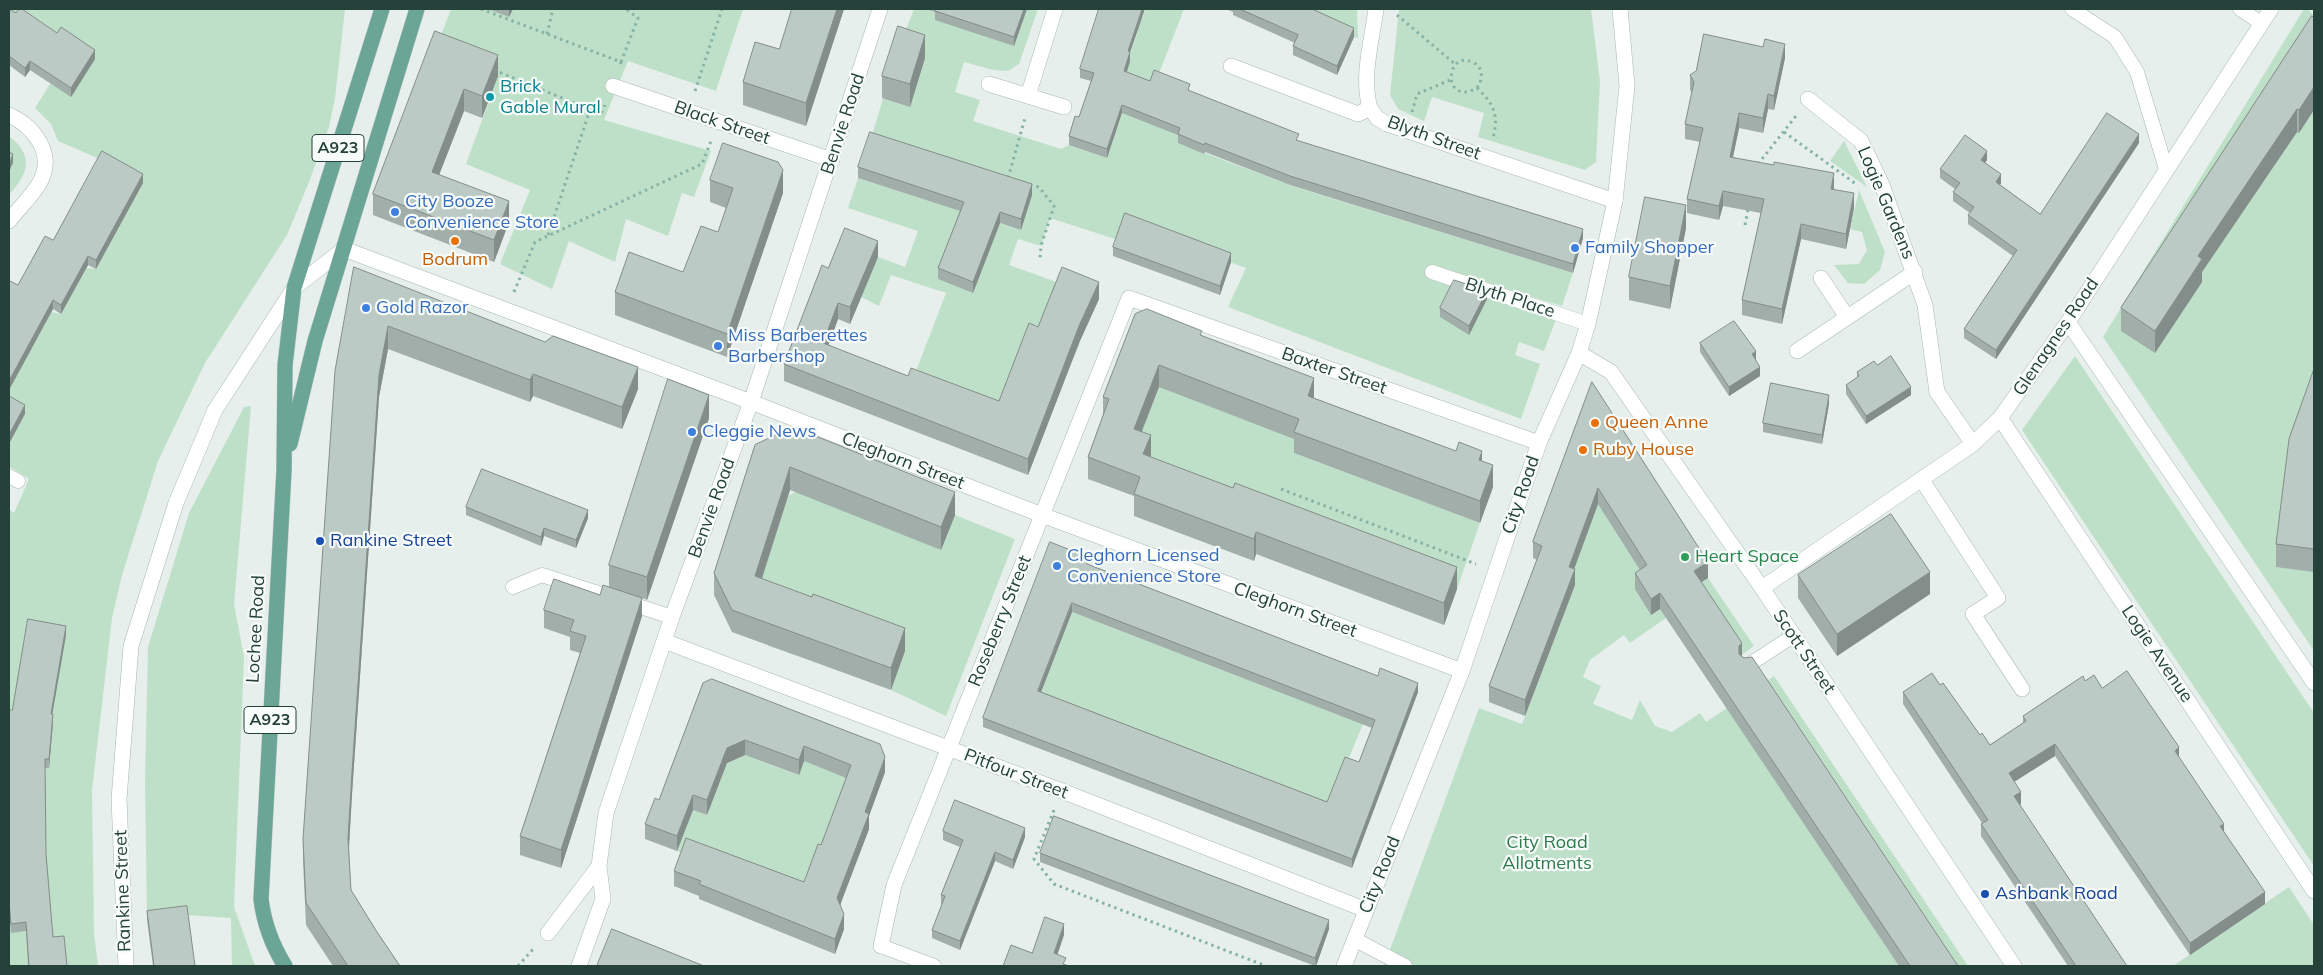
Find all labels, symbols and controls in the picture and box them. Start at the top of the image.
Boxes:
street label: Benvie Road [817,71,869,177]
place label: Brick Gable Mural [500,76,601,118]
marker: Brick Gable Mural [484,91,496,103]
street label: Black Street [671,97,773,149]
street label: Blyth Street [1384,111,1484,165]
road number: A923 [312,134,364,162]
street label: Logie Gardens [1853,144,1919,262]
place label: City Booze Convenience Store [405,191,559,233]
marker: City Booze Convenience Store [389,206,401,218]
marker: Bodrum [449,235,461,247]
place label: Family Shopper [1585,237,1714,259]
marker: Family Shopper [1569,242,1581,254]
place label: Bodrum [422,249,488,271]
street label: Blyth Place [1462,273,1558,323]
street label: Glenagnes Road [2009,274,2103,400]
place label: Gold Razor [376,297,468,319]
marker: Gold Razor [360,302,372,314]
place label: Miss Barberettes Barbershop [728,325,868,368]
marker: Miss Barberettes Barbershop [712,340,724,352]
street label: Baxter Street [1279,343,1389,399]
place label: Queen Anne [1605,412,1708,434]
marker: Queen Anne [1589,417,1601,429]
place label: Cleggie News [702,421,816,443]
marker: Cleggie News [686,426,698,438]
street label: Cleghorn Street [839,428,967,494]
place label: Ruby House [1593,439,1694,461]
marker: Ruby House [1577,444,1589,456]
street label: City Road [1498,453,1544,537]
street label: Benvie Road [684,455,740,561]
place label: Rankine Street [330,530,452,552]
marker: Rankine Street [314,535,326,547]
place label: Cleghorn Licensed Convenience Store [1067,545,1221,588]
place label: Heart Space [1695,546,1799,568]
marker: Heart Space [1679,551,1691,563]
street label: Roseberry Street [964,552,1036,690]
marker: Cleghorn Licensed Convenience Store [1051,560,1063,572]
street label: Lochee Road [242,575,270,683]
street label: Cleghorn Street [1230,578,1360,642]
street label: Logie Avenue [2117,601,2197,707]
street label: Scott Street [1768,606,1840,698]
road number: A923 [244,706,296,734]
street label: Pitfour Street [961,744,1071,804]
street label: Rankine Street [110,830,136,952]
park label: City Road Allotments [1502,832,1592,874]
street label: City Road [1355,833,1405,917]
place label: Ashbank Road [1995,883,2118,905]
marker: Ashbank Road [1979,888,1991,900]

